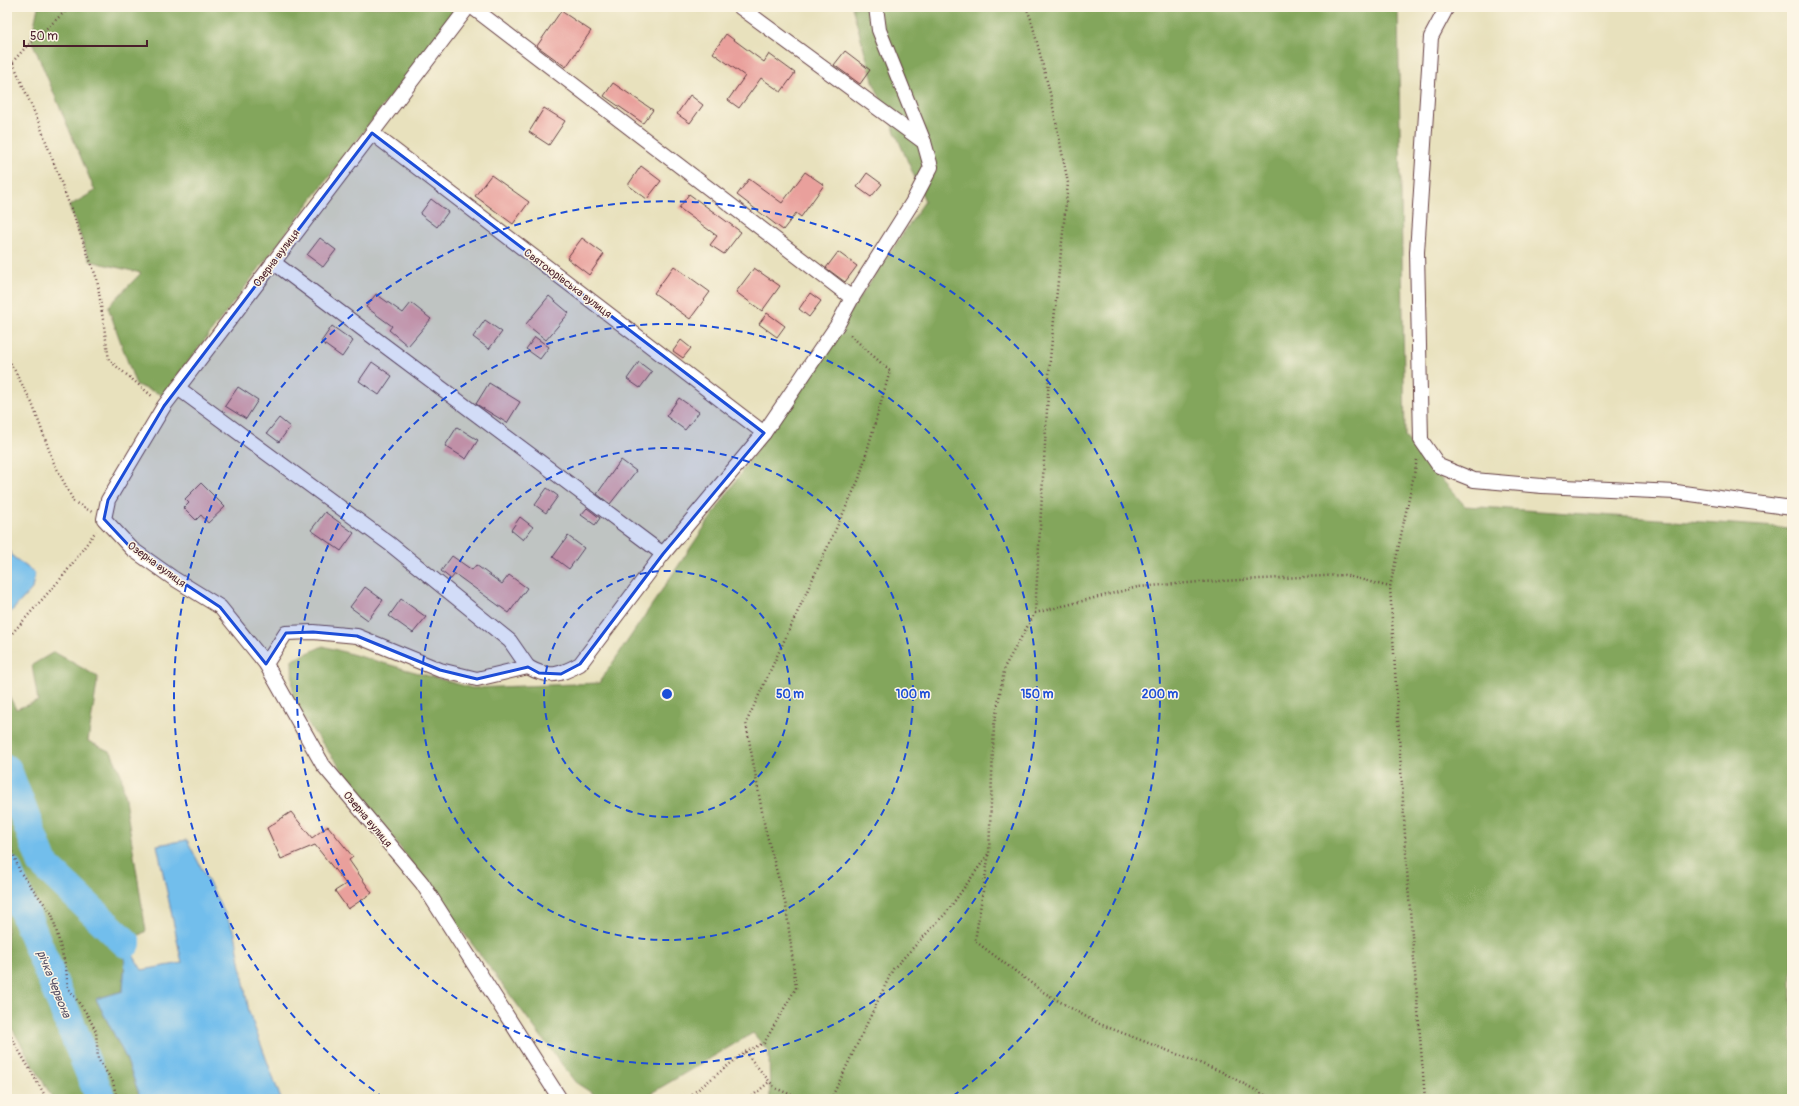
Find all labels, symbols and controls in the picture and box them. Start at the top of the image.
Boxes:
scale bar [24,22,147,48]
text: 50 m [30,29,58,44]
street label: Озерна вулиця [251,227,302,290]
street label: Святоюрівська вулиця [521,246,614,321]
street label: Озерна вулиця [125,539,188,590]
centre of rings [660,687,674,701]
text: 50 m [776,687,804,702]
text: 100 m [896,687,931,702]
text: 150 m [1021,687,1054,702]
text: 200 m [1142,687,1179,702]
street label: Озерна вулиця [341,789,395,850]
water label: річка Червона [33,948,74,1021]

